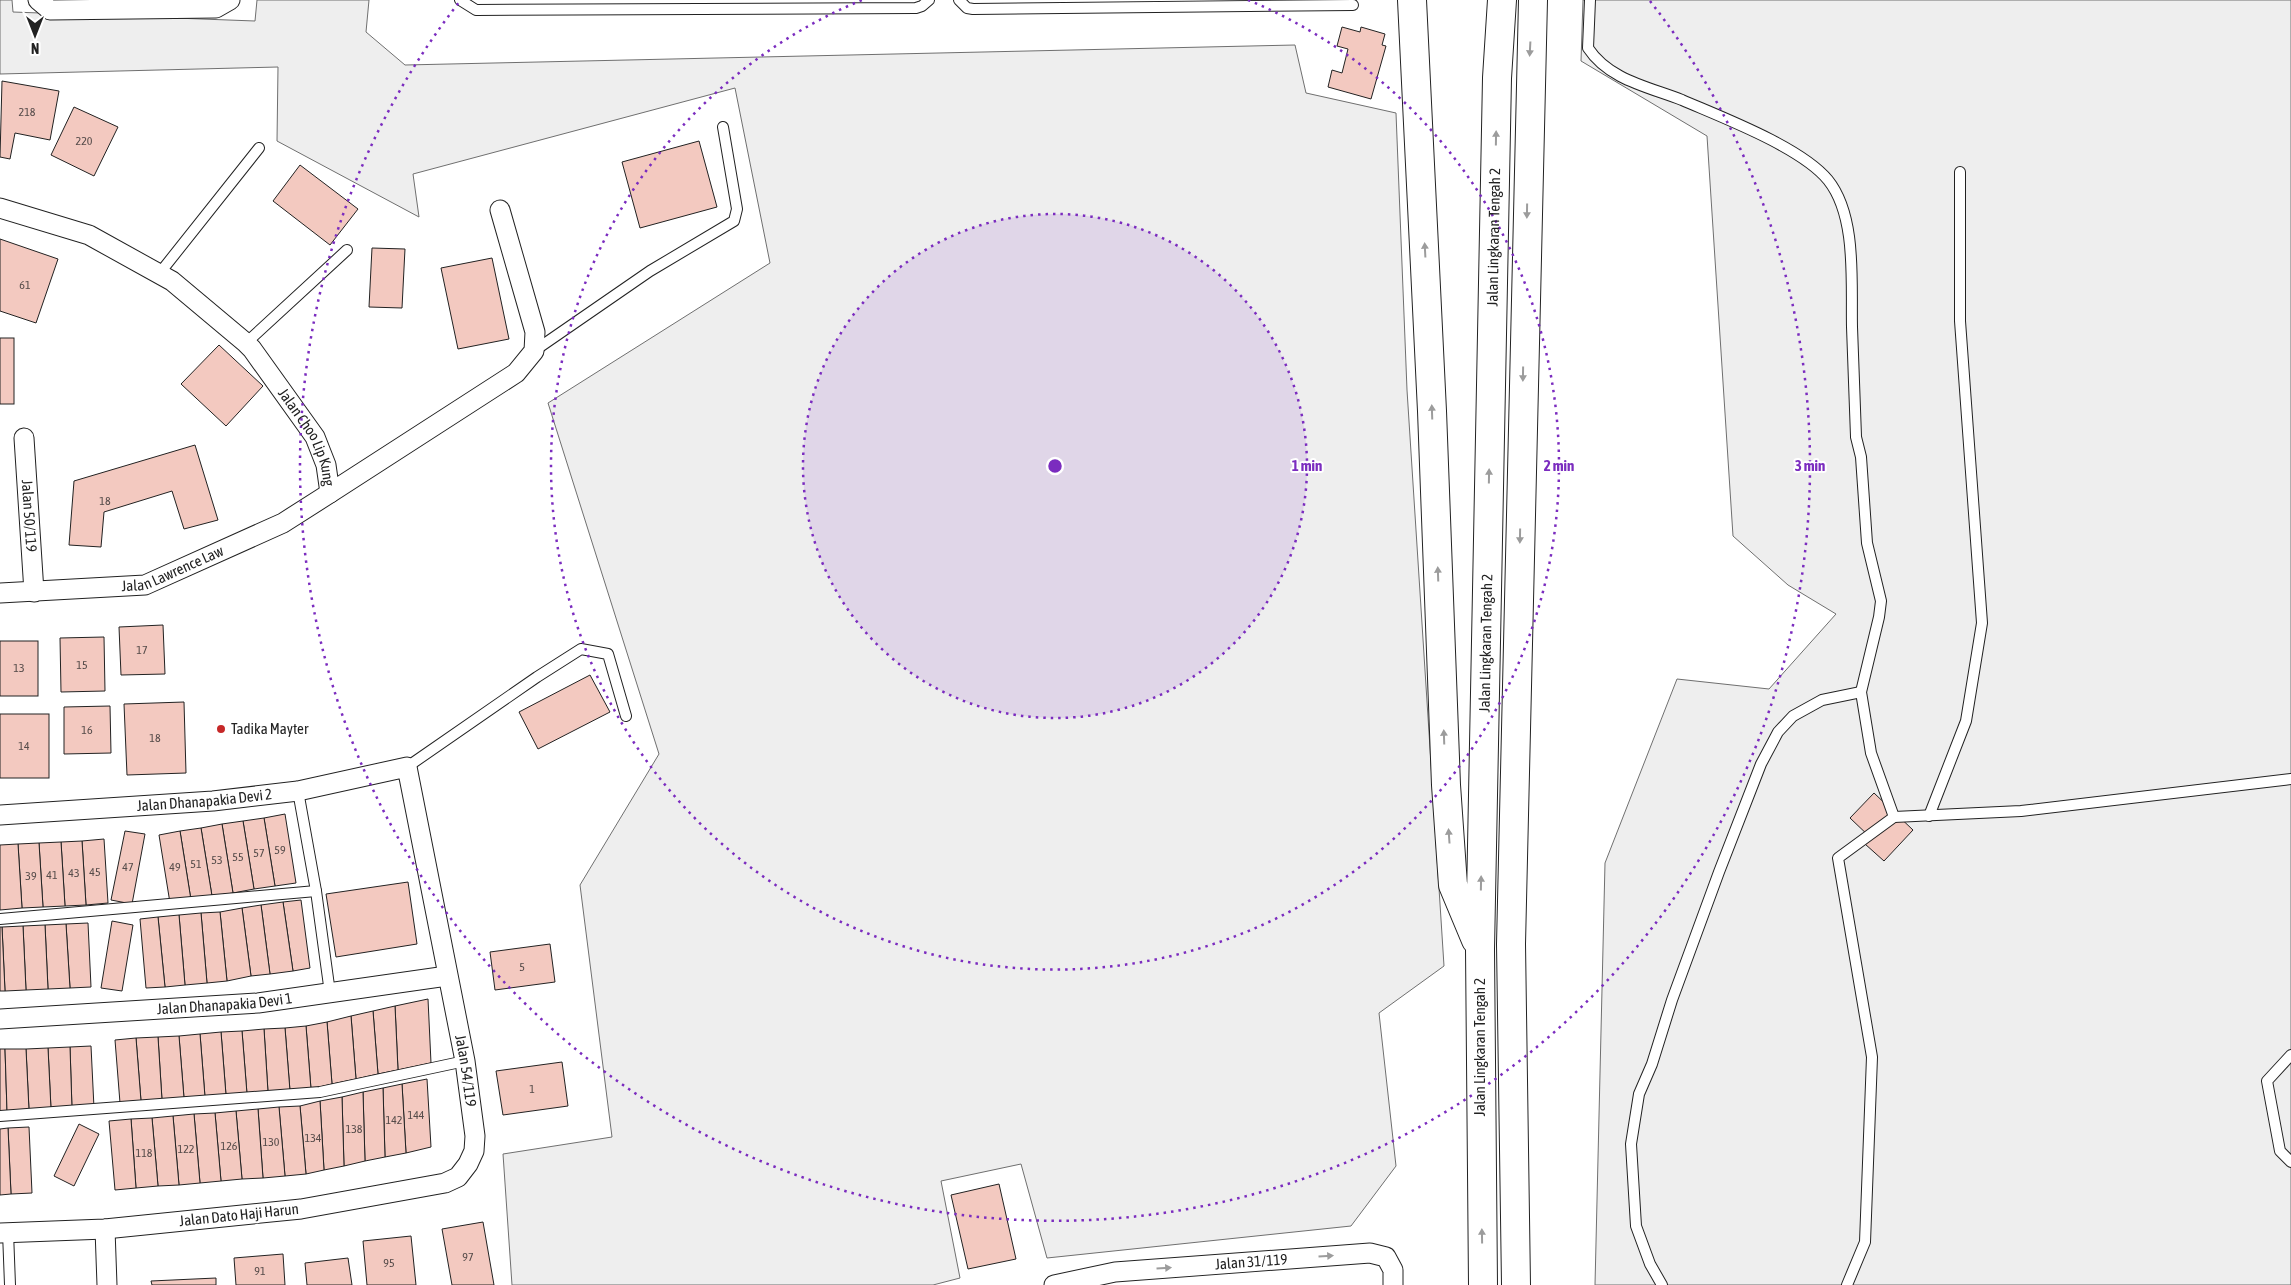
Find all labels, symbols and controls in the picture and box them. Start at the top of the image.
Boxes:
north arrow [10,10,60,60]
text: N [31,40,39,56]
one-way arrow [1526,41,1534,57]
house number: 218 [19,105,36,119]
one-way arrow [1492,130,1500,146]
house number: 220 [76,134,93,148]
street label: Jalan Lingkaran Tengah 2 [1484,168,1503,307]
one-way arrow [1522,203,1530,219]
one-way arrow [1420,241,1428,257]
house number: 61 [19,278,31,292]
one-way arrow [1519,366,1527,382]
street label: Jalan Choo Lip Kung [275,385,338,488]
one-way arrow [1428,404,1436,420]
centre of rings [1046,457,1064,475]
text: 1 min [1292,457,1322,474]
text: 2 min [1544,457,1574,474]
text: 3 min [1795,457,1825,474]
one-way arrow [1486,467,1494,483]
street label: Jalan 50/119 [19,479,40,553]
house number: 18 [99,494,111,508]
one-way arrow [1516,528,1524,544]
street label: Jalan Lawrence Law [121,542,226,594]
one-way arrow [1433,566,1441,582]
street label: Jalan Lingkaran Tengah 2 [1476,574,1495,712]
house number: 17 [136,643,148,657]
house number: 15 [76,658,88,672]
house number: 13 [13,661,25,675]
place label: Tadika Mayter [231,720,309,737]
house number: 16 [81,723,93,737]
marker: Tadika Mayter [215,723,227,735]
one-way arrow [1439,728,1447,744]
house number: 18 [149,731,161,745]
house number: 14 [18,739,30,753]
street label: Jalan Dhanapakia Devi 2 [136,785,273,814]
one-way arrow [1445,828,1453,844]
house number: 59 [274,843,286,857]
house number: 57 [253,846,265,860]
house number: 55 [232,850,244,864]
house number: 53 [211,853,223,867]
house number: 51 [190,857,202,871]
house number: 47 [122,860,134,874]
house number: 49 [169,860,181,874]
house number: 45 [89,865,101,879]
house number: 43 [68,866,80,880]
house number: 41 [46,868,58,882]
house number: 39 [25,869,37,883]
one-way arrow [1477,875,1485,891]
house number: 5 [519,960,525,974]
street label: Jalan Lingkaran Tengah 2 [1471,978,1488,1116]
street label: Jalan Dhanapakia Devi 1 [156,989,293,1017]
street label: Jalan 54/119 [452,1033,480,1108]
house number: 1 [529,1082,535,1096]
house number: 144 [408,1108,425,1122]
house number: 142 [386,1113,402,1127]
house number: 138 [346,1122,363,1136]
house number: 134 [305,1131,322,1145]
house number: 130 [263,1135,280,1149]
house number: 126 [221,1139,238,1153]
house number: 122 [178,1142,194,1156]
house number: 118 [136,1146,153,1160]
street label: Jalan Dato Haji Harun [178,1200,300,1229]
one-way arrow [1478,1228,1486,1244]
house number: 97 [462,1250,474,1264]
street label: Jalan 31/119 [1214,1250,1288,1273]
one-way arrow [1318,1252,1334,1260]
house number: 95 [383,1256,395,1270]
house number: 91 [254,1264,266,1278]
one-way arrow [1156,1264,1172,1272]

